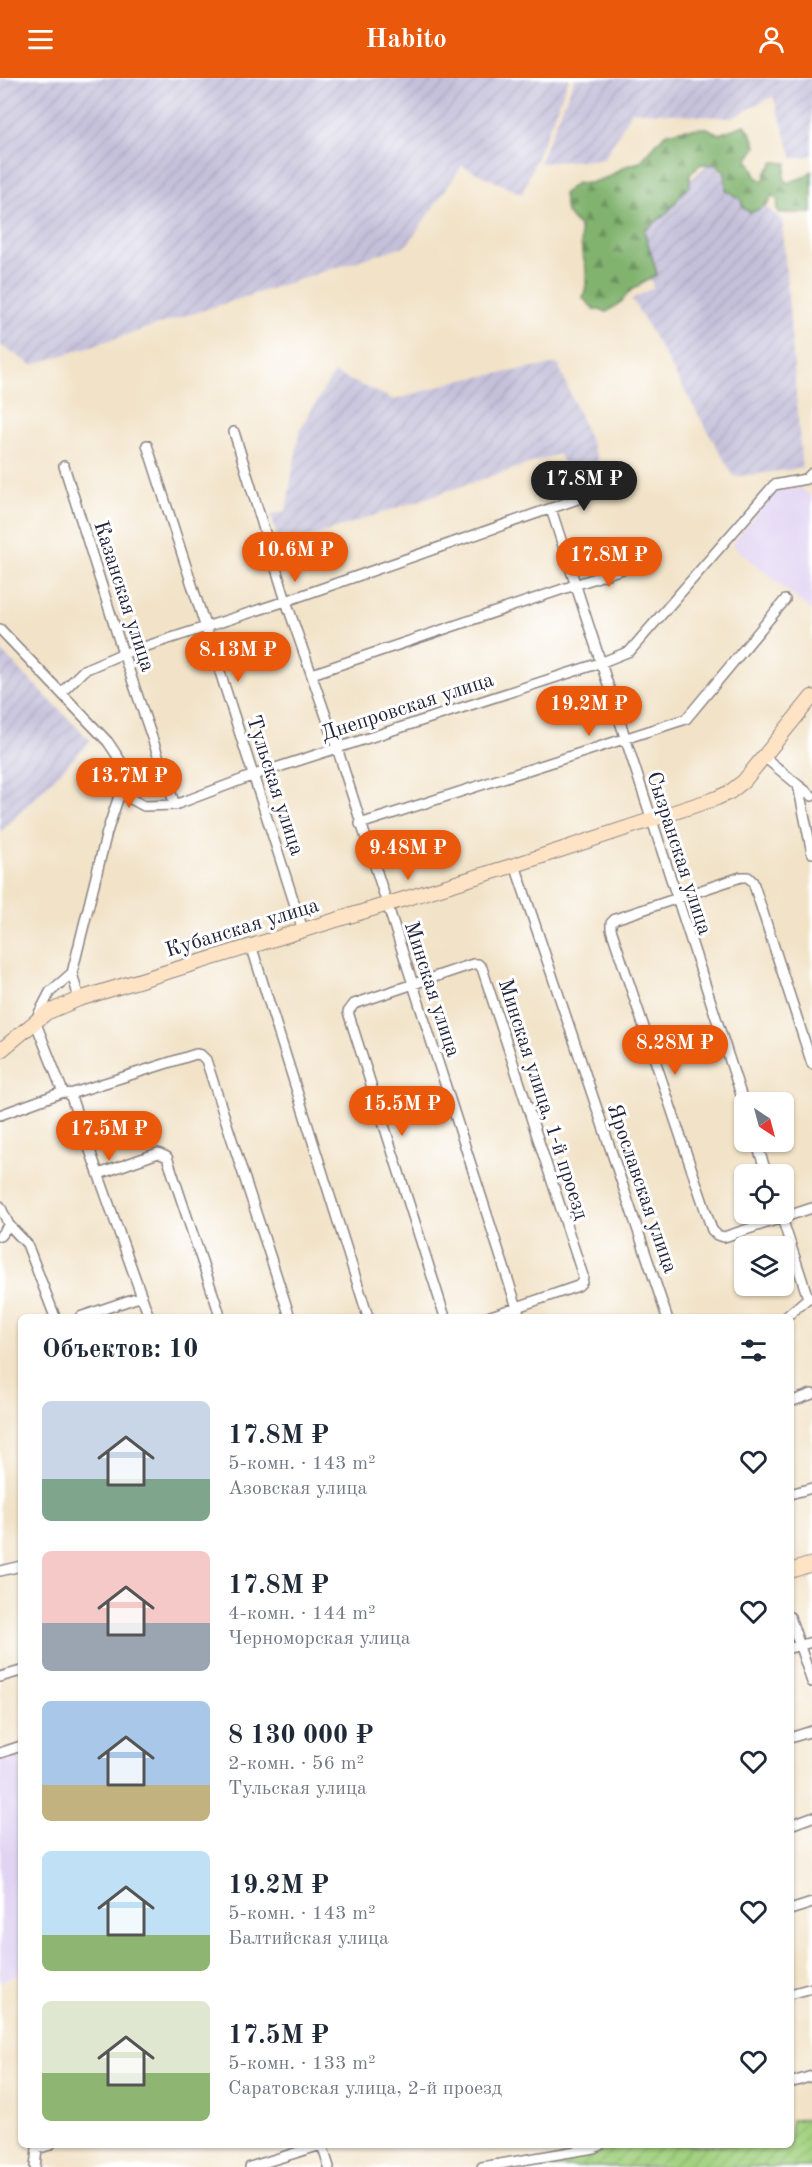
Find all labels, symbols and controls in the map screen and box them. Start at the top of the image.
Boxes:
icon: menu [24,23,57,56]
icon: person [755,23,788,56]
text: Habito [365,26,447,53]
pin: 17.8M ₽ [529,461,639,512]
text: 17.8M ₽ [545,470,623,490]
street label: Казанская улица [89,518,158,674]
pin: 10.6M ₽ [240,532,350,583]
pin: 17.8M ₽ [554,537,664,588]
text: 10.6M ₽ [256,541,334,561]
text: 17.8M ₽ [570,546,648,566]
pin: 8.13M ₽ [183,632,293,683]
text: 8.13M ₽ [199,641,277,661]
street label: Днепровская улица [319,670,496,745]
pin: 19.2M ₽ [534,686,644,737]
text: 19.2M ₽ [550,695,628,715]
street label: Тульская улица [242,713,307,858]
pin: 13.7M ₽ [74,758,184,809]
text: 13.7M ₽ [90,767,168,787]
street label: Сызранская улица [642,769,715,938]
pin: 9.48M ₽ [353,830,463,881]
text: 9.48M ₽ [369,839,447,859]
street label: Кубанская улица [163,895,322,962]
street label: Минская улица [400,919,463,1060]
street label: Минская улица, 1-й проезд [494,977,592,1223]
pin: 8.28M ₽ [620,1025,730,1076]
text: 8.28M ₽ [636,1034,714,1054]
pin: 15.5M ₽ [347,1086,457,1137]
north arrow [734,1092,794,1152]
map controls [734,1092,794,1296]
text: 15.5M ₽ [363,1095,441,1115]
street label: Ярославская улица [603,1101,680,1276]
pin: 17.5M ₽ [54,1111,164,1162]
text: 17.5M ₽ [70,1120,148,1140]
button: locate [734,1164,794,1224]
button: layers [734,1236,794,1296]
icon: filters [737,1334,770,1367]
text: Объектов: 10 [42,1337,198,1363]
text: 17.8M ₽ [228,1423,329,1449]
icon: home [90,1425,162,1497]
icon: heart [737,1445,770,1478]
text: 5-комн. · 143 m² [228,1454,376,1474]
text: Азовская улица [228,1479,367,1499]
text: 17.8M ₽ [228,1573,329,1599]
icon: home [90,1575,162,1647]
icon: heart [737,1595,770,1628]
text: 4-комн. · 144 m² [228,1604,376,1624]
text: Черноморская улица [228,1629,411,1649]
text: 8 130 000 ₽ [228,1723,374,1749]
icon: home [90,1725,162,1797]
icon: heart [737,1745,770,1778]
text: 2-комн. · 56 m² [228,1754,364,1774]
text: Тульская улица [228,1779,367,1799]
text: 19.2M ₽ [228,1873,329,1899]
icon: home [90,1875,162,1947]
icon: heart [737,1895,770,1928]
text: 5-комн. · 143 m² [228,1904,376,1924]
text: Балтийская улица [228,1929,389,1949]
text: 17.5M ₽ [228,2023,329,2049]
icon: home [90,2025,162,2097]
icon: heart [737,2045,770,2078]
text: 5-комн. · 133 m² [228,2054,376,2074]
text: Саратовская улица, 2-й проезд [228,2079,502,2099]

